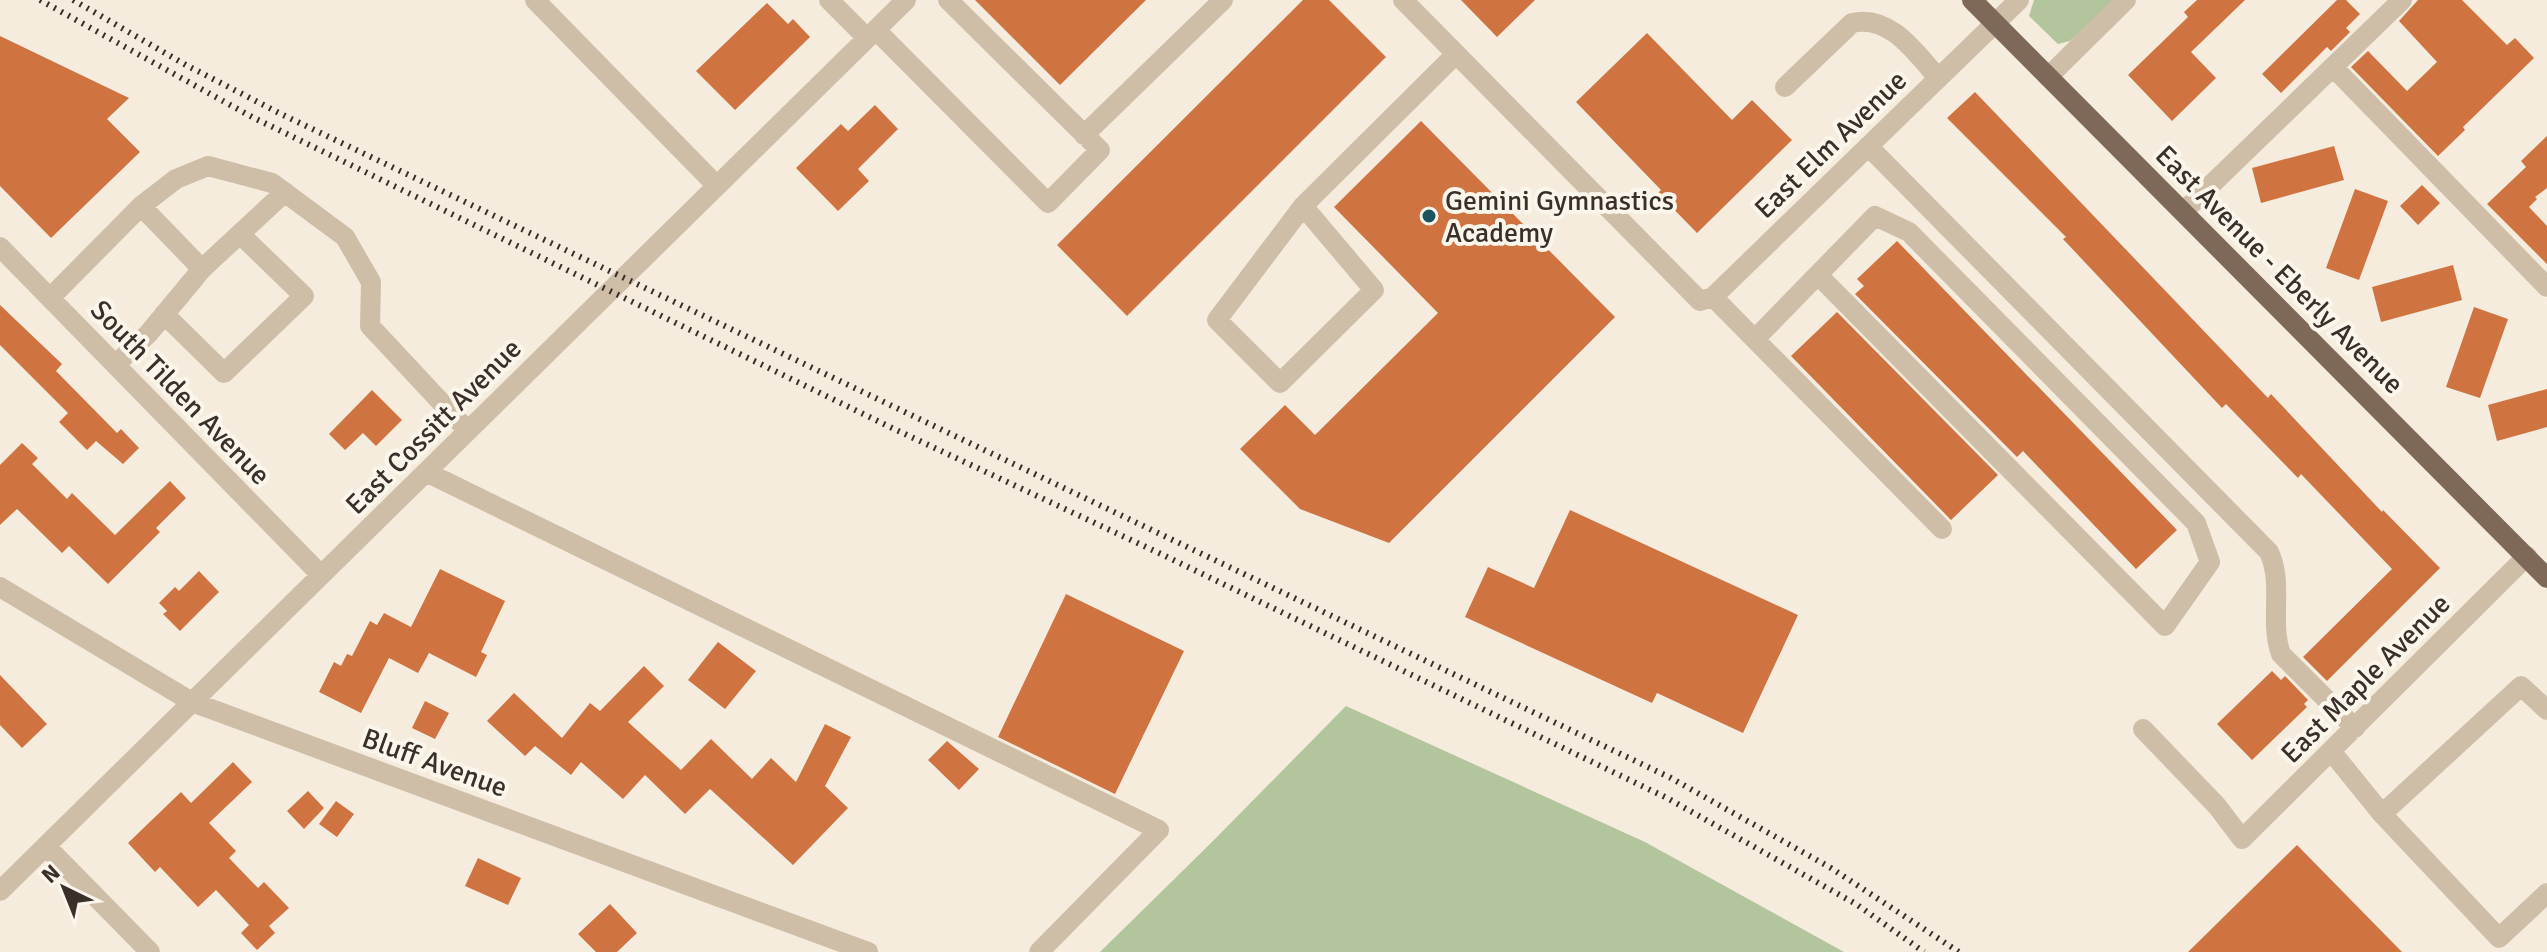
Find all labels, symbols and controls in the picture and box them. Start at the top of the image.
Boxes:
street label: East Elm Avenue [1748,64,1914,226]
street label: East Avenue - Eberly Avenue [2148,138,2411,401]
place label: Gemini Gymnastics Academy [1445,184,1674,250]
marker: Gemini Gymnastics Academy [1420,207,1438,225]
street label: South Tilden Avenue [83,293,277,492]
street label: East Cossitt Avenue [339,332,529,522]
street label: East Maple Avenue [2274,587,2457,770]
street label: Bluff Avenue [358,721,512,805]
north arrow [24,848,104,928]
text: N [36,859,66,889]

